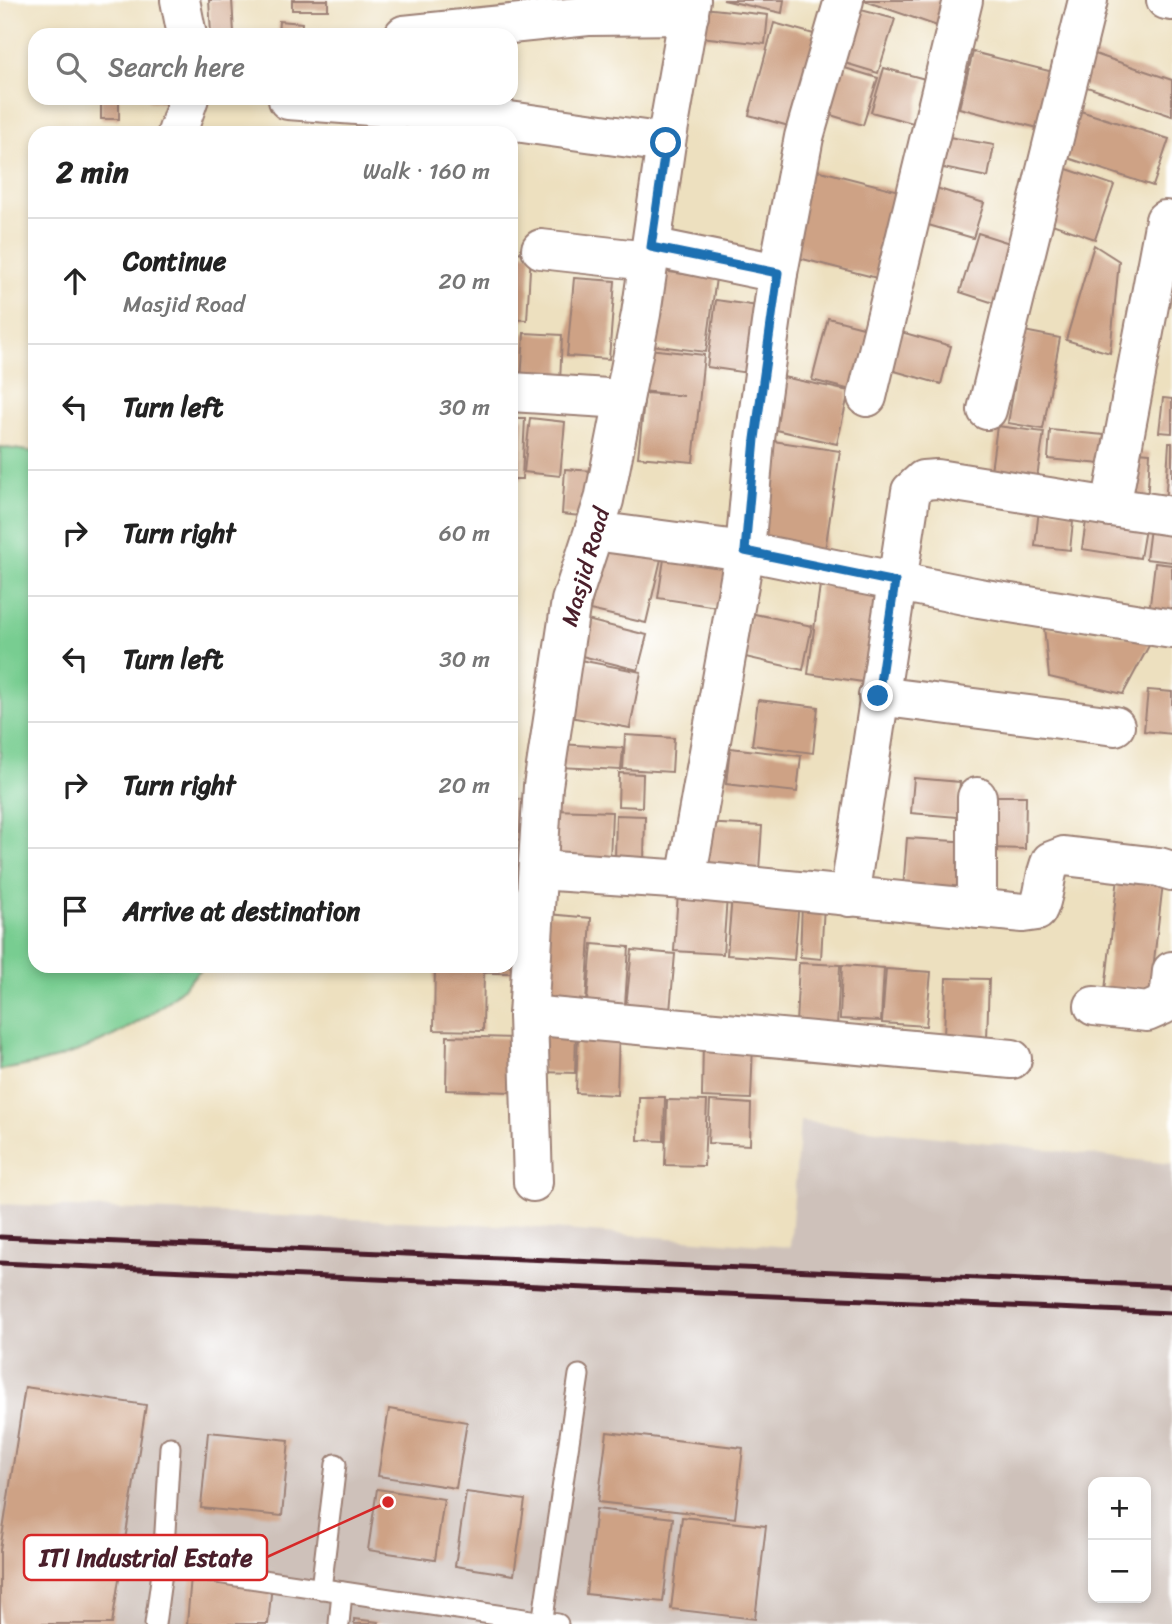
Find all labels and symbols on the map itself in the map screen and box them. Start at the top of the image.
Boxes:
route start [650,127,681,158]
street label: Masjid Road [549,501,622,631]
route end [862,680,893,711]
callout: ITI Industrial Estate [24,1535,267,1580]
text: ITI Industrial Estate [37,1537,253,1579]

